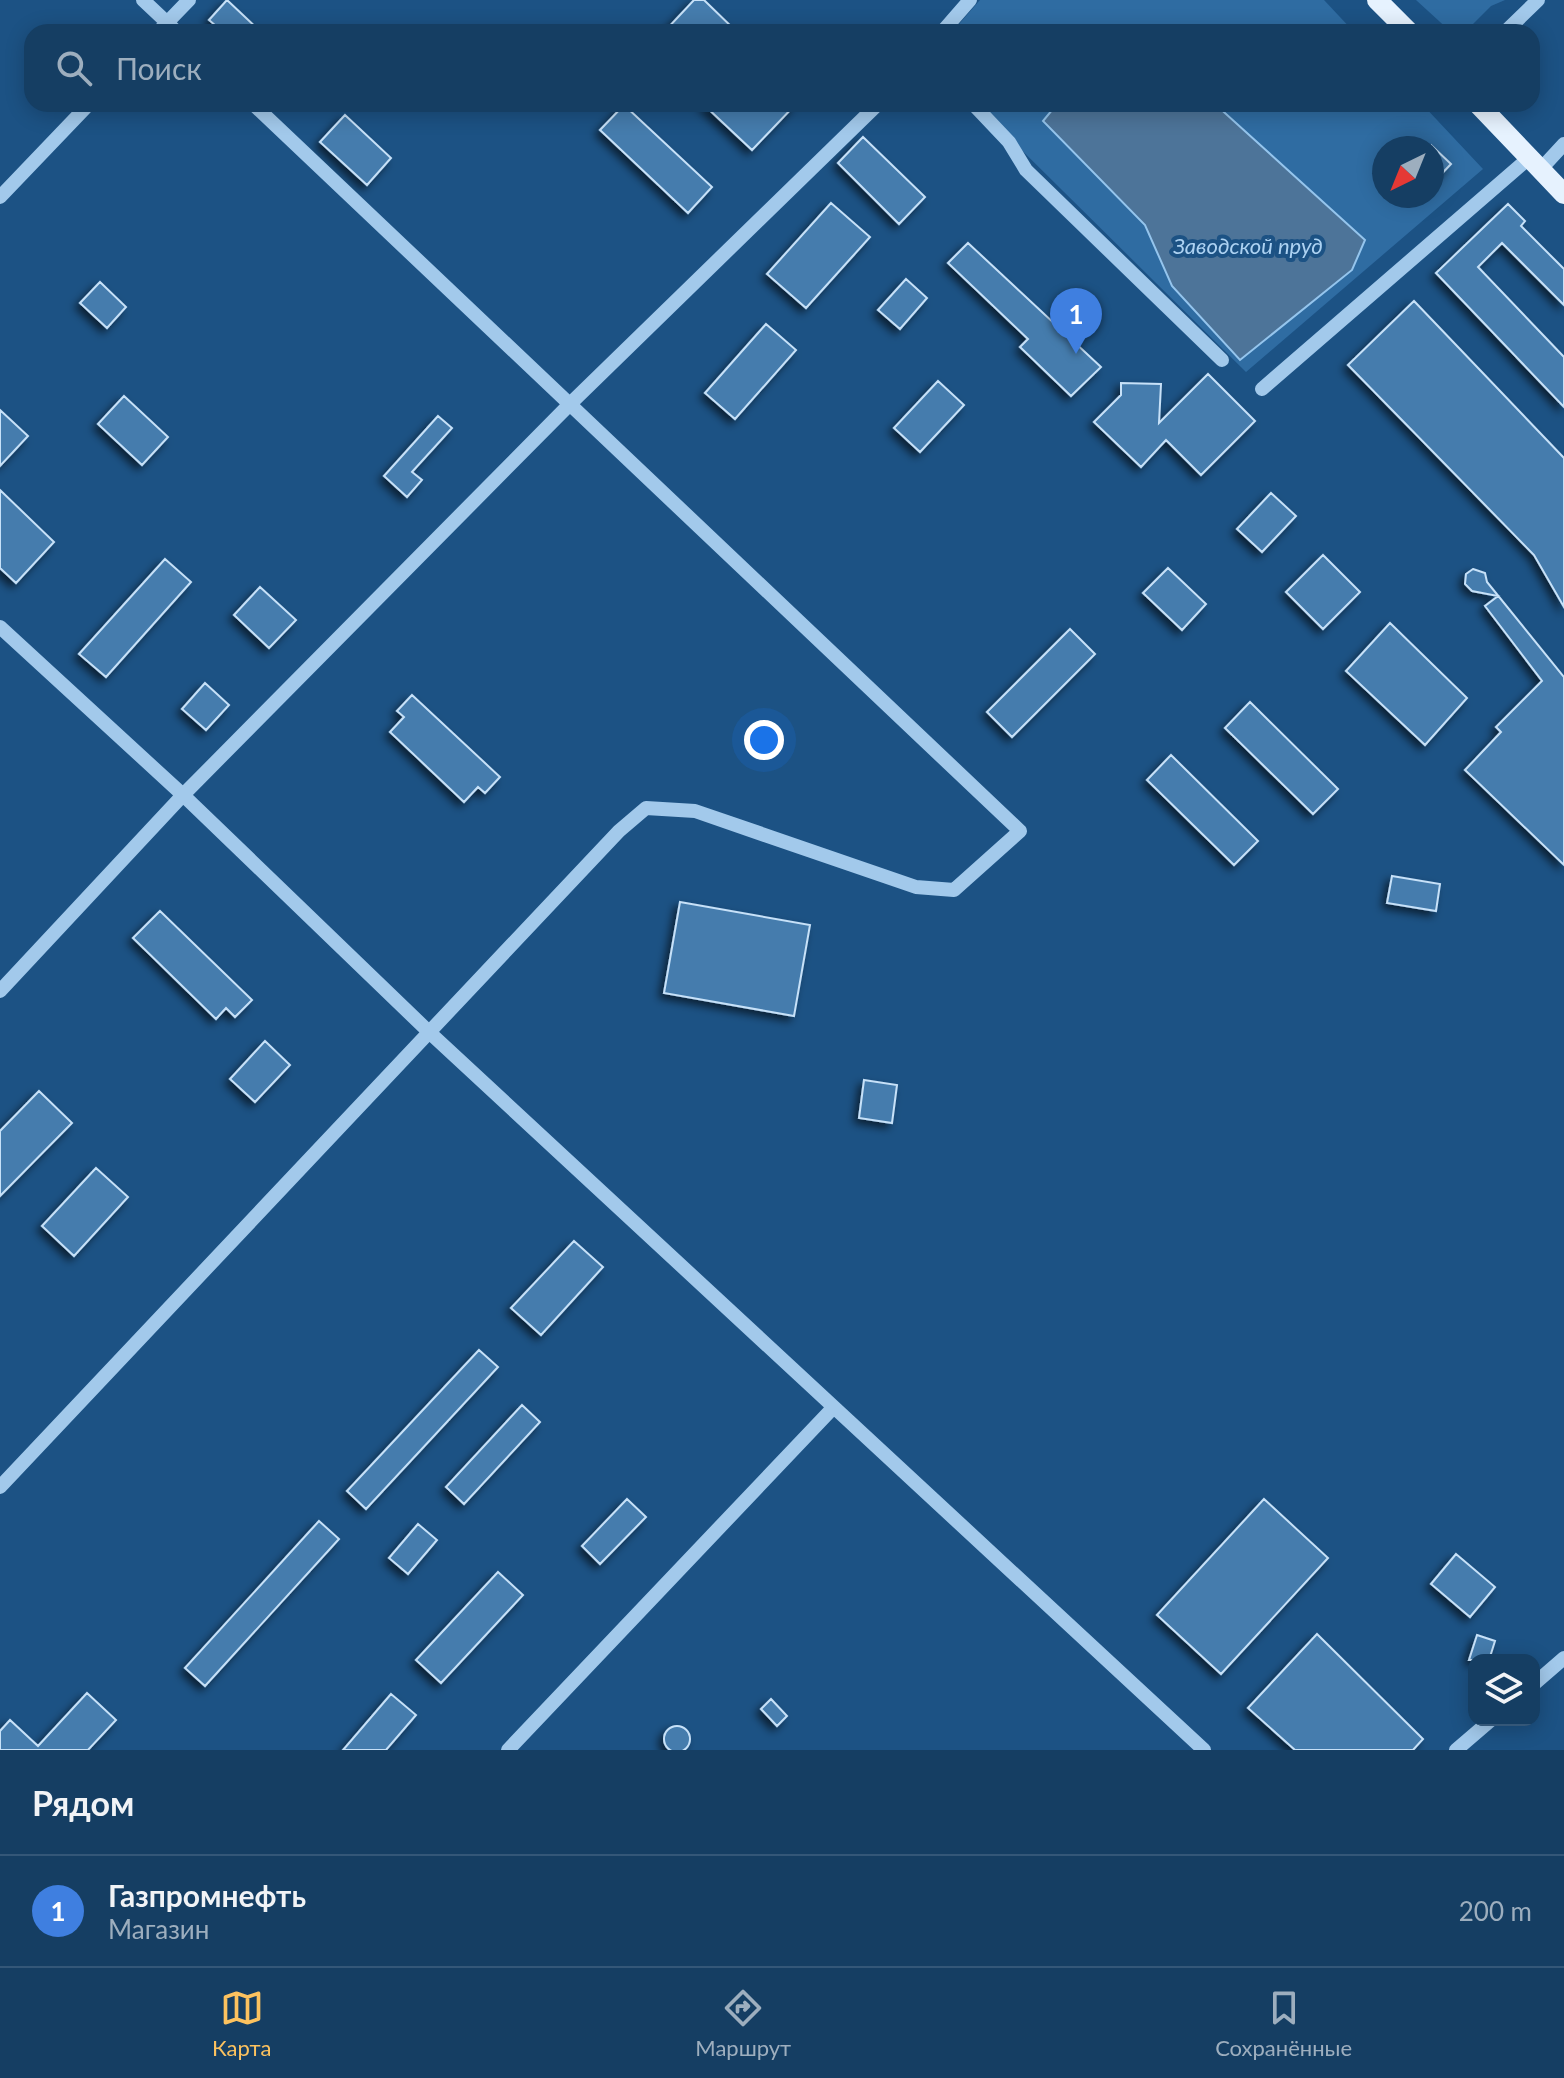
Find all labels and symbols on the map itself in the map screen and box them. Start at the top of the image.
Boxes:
north arrow [1372,136,1444,208]
water label: Заводской пруд [1172,232,1323,259]
pin: 1 [1050,288,1102,354]
your location [744,720,784,760]

